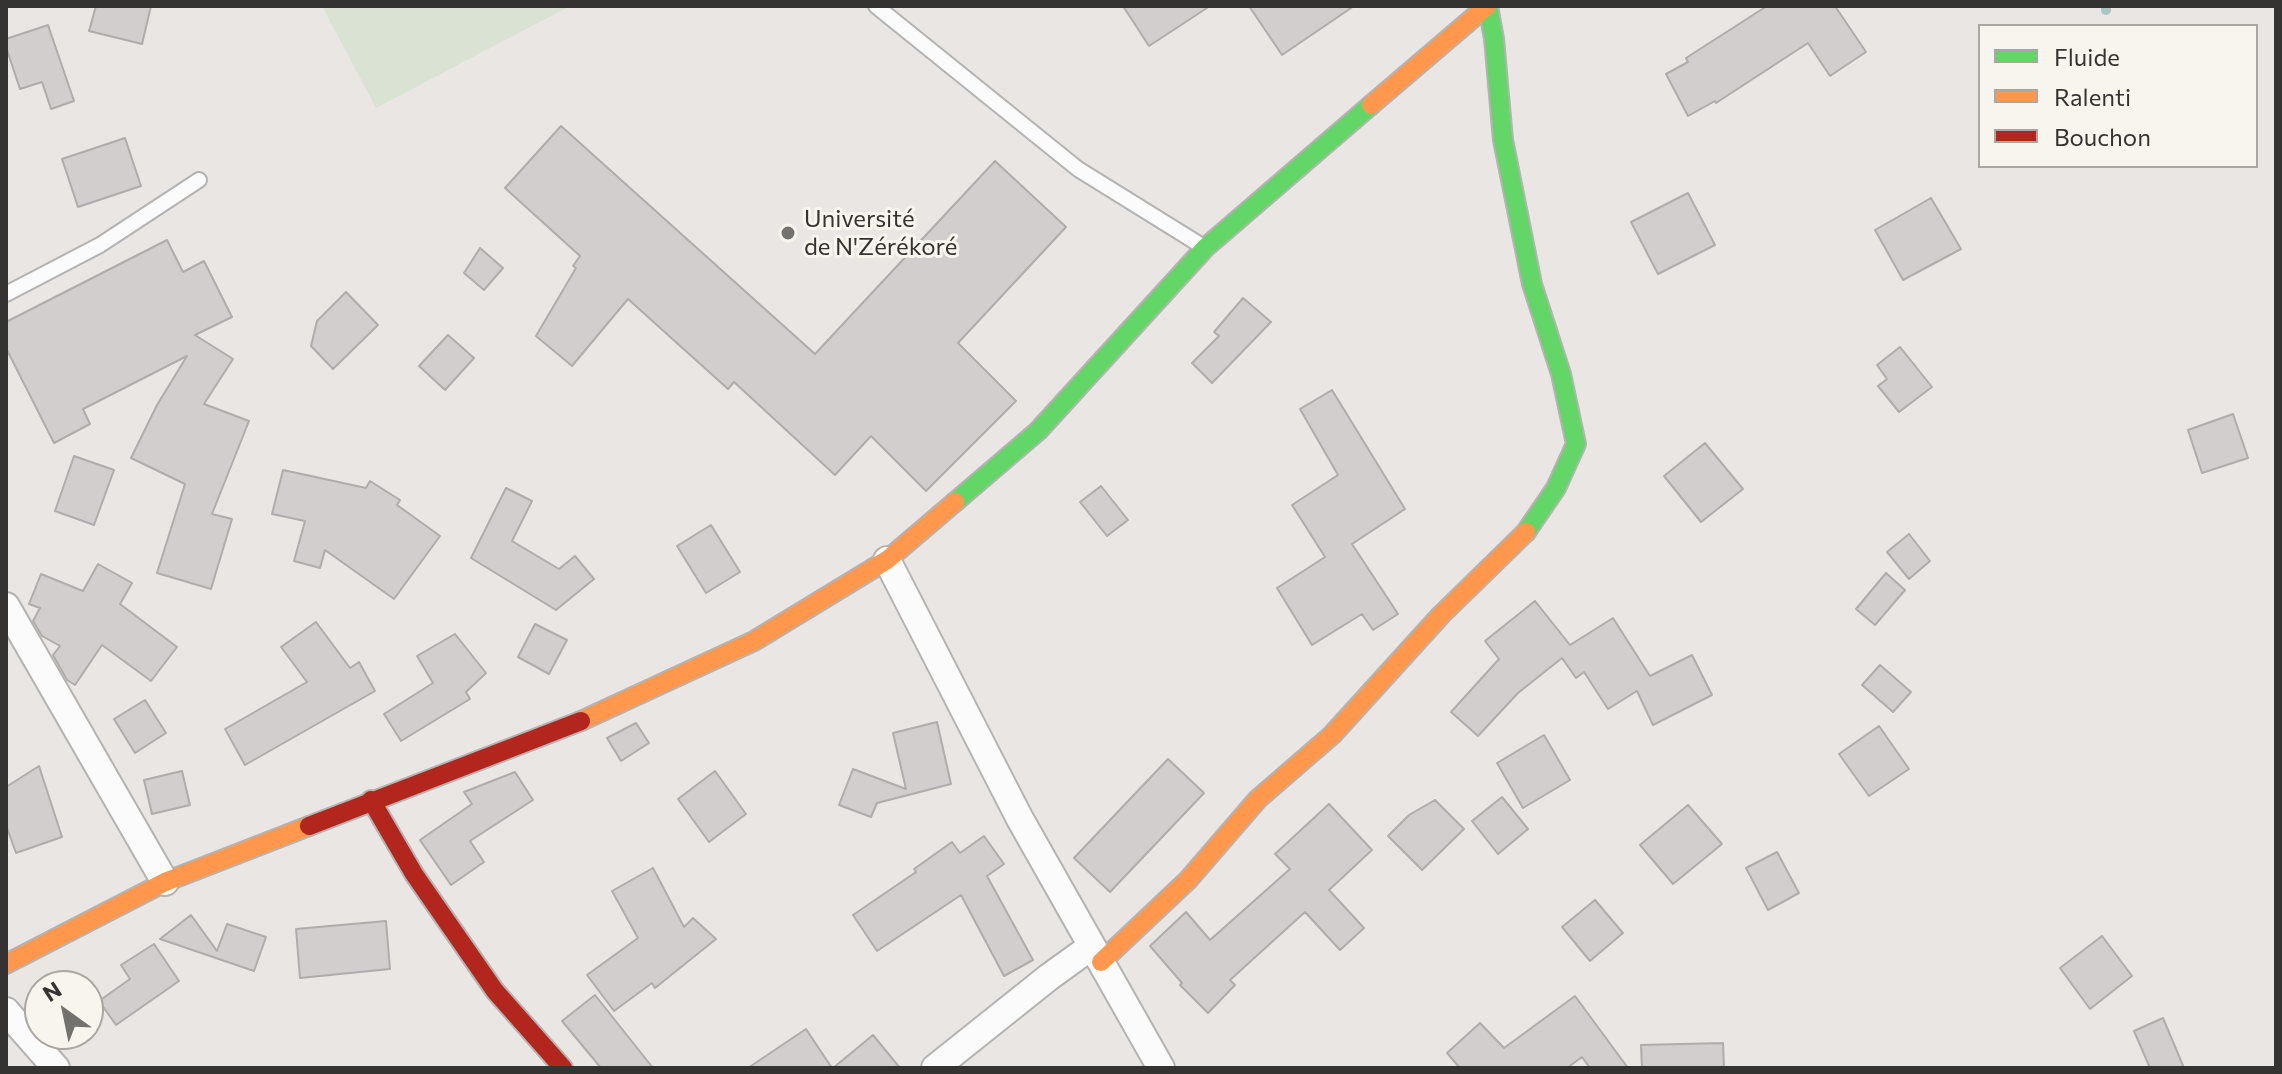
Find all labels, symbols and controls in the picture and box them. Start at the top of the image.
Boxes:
legend [1978,24,2258,168]
text: Fluide [2054,42,2120,71]
text: Ralenti [2054,82,2131,111]
text: Bouchon [2054,122,2151,151]
place label: Université de N'Zérékoré [804,205,957,261]
marker: Université de N'Zérékoré [779,224,797,242]
north arrow [24,970,104,1050]
text: N [37,975,66,1007]

